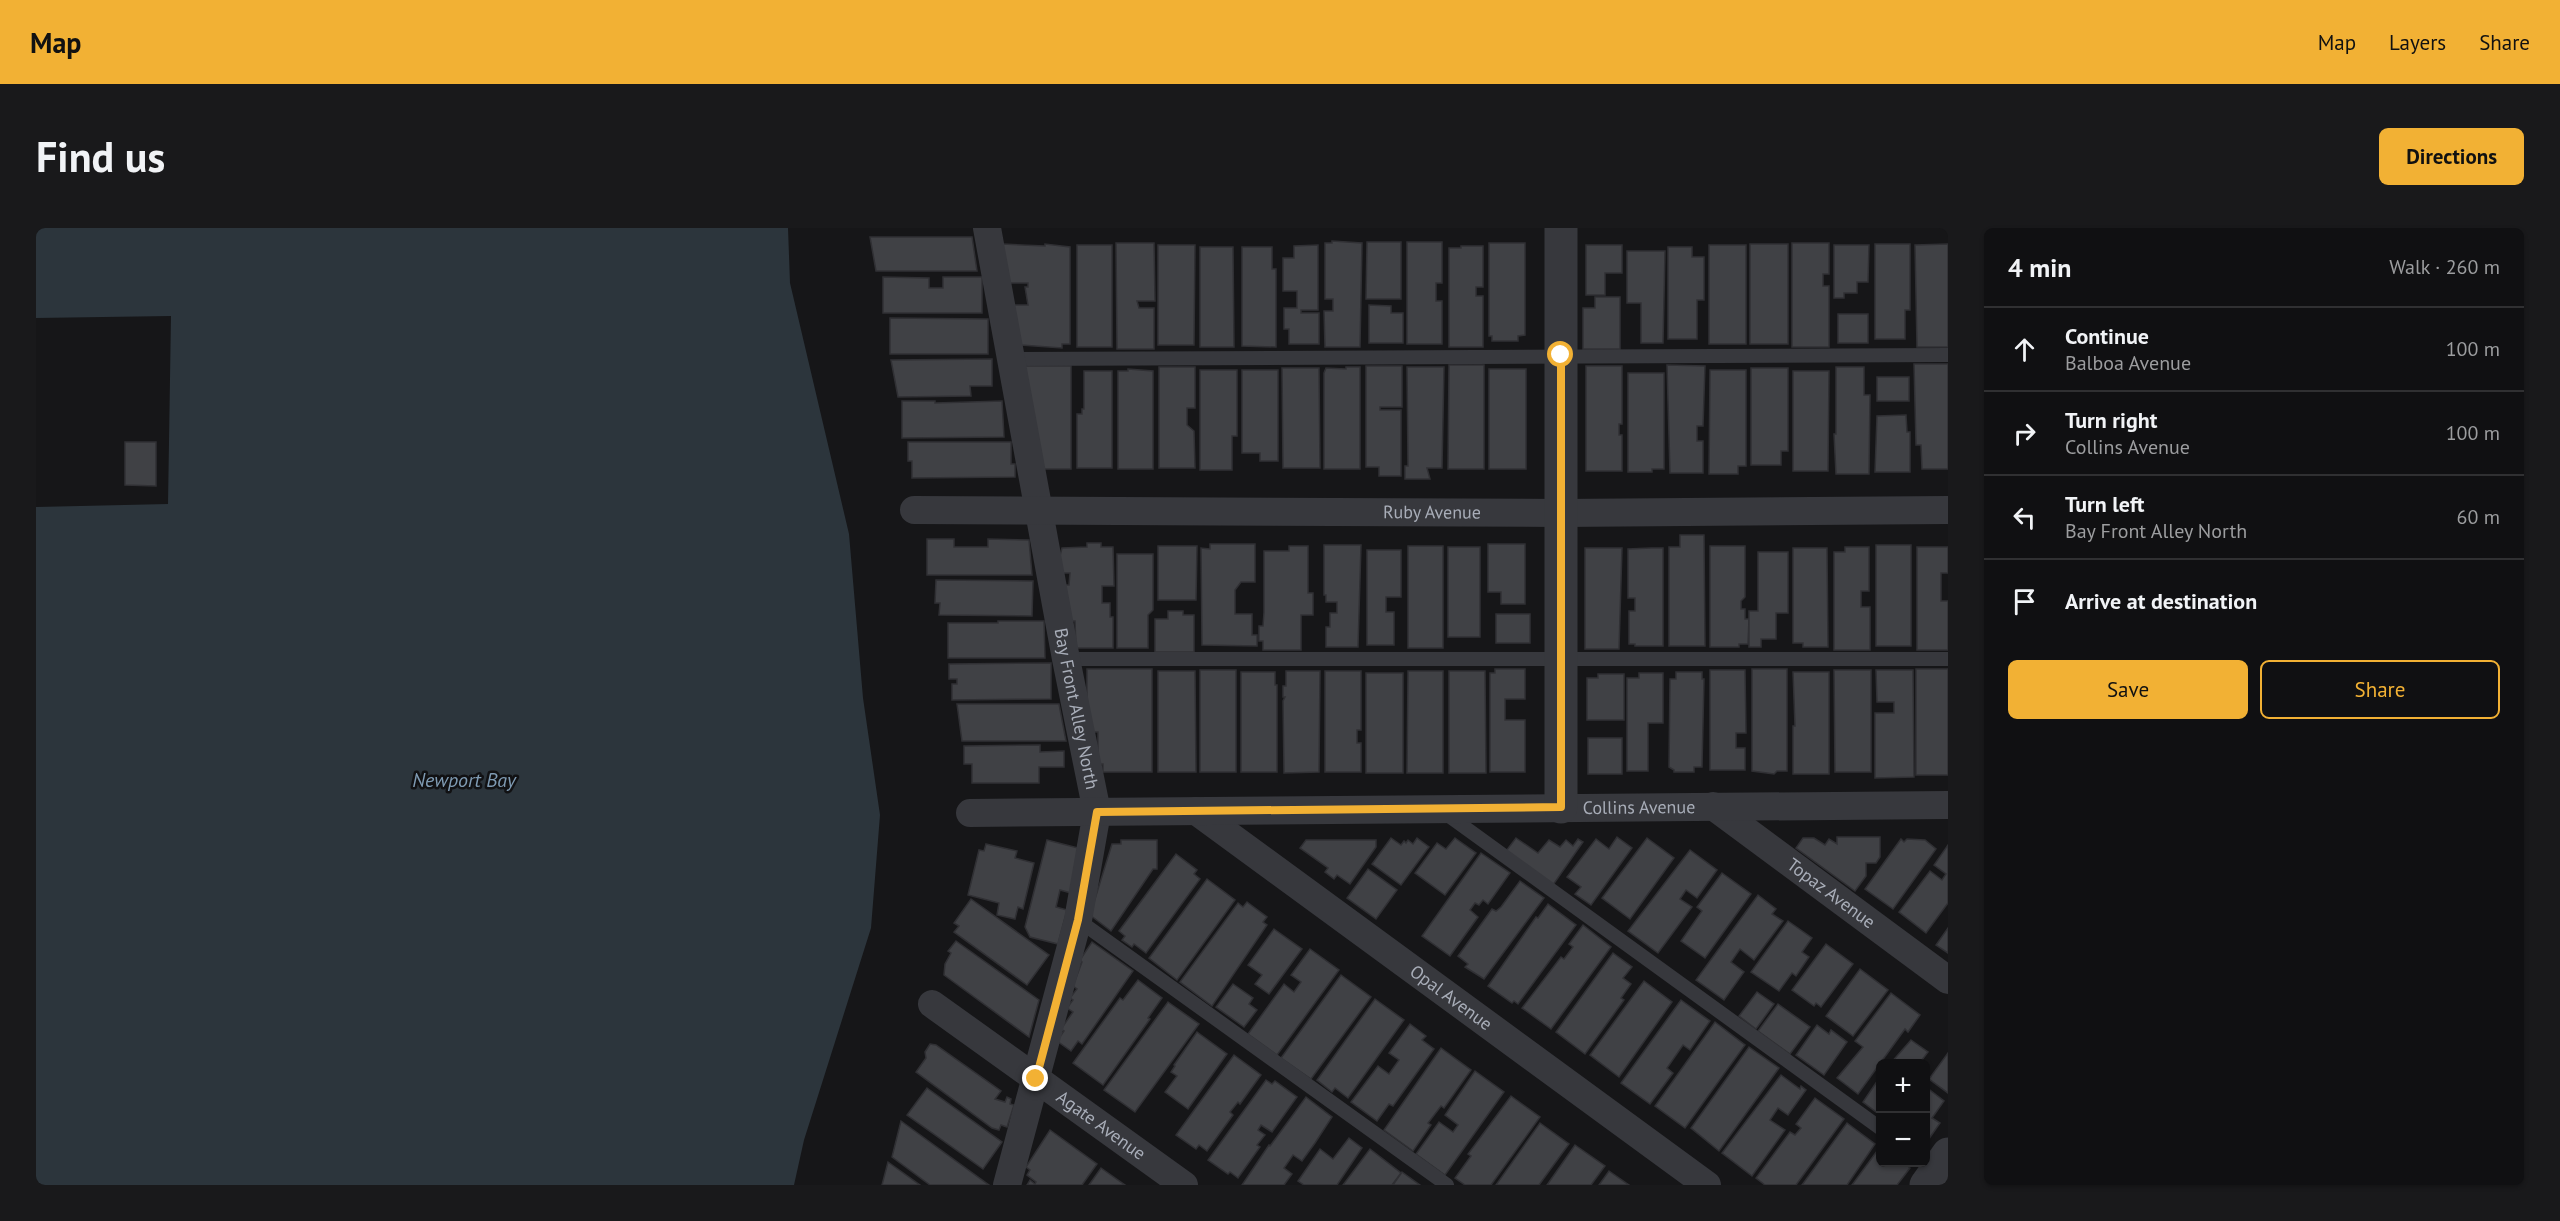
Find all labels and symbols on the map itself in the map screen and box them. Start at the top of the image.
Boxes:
route start [1547,341,1573,367]
street label: Ruby Avenue [1383,500,1481,524]
street label: Bay Front Alley North [1050,626,1104,791]
water label: Newport Bay [412,767,517,793]
street label: Collins Avenue [1583,795,1695,819]
street label: Topaz Avenue [1783,853,1880,933]
street label: Opal Avenue [1405,959,1497,1035]
route end [1022,1065,1048,1091]
street label: Agate Avenue [1052,1085,1150,1165]

